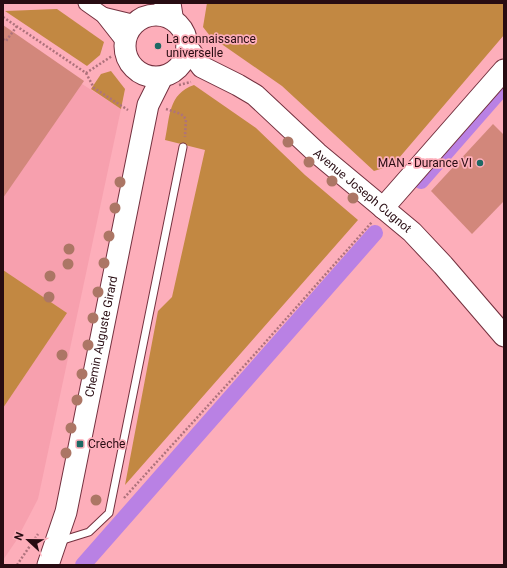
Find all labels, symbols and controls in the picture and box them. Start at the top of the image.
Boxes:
place label: La connaissance universelle [166,32,256,60]
marker: La connaissance universelle [153,41,163,51]
street label: Avenue Joseph Cugnot [311,146,414,236]
place label: MAN - Durance VI [378,156,472,170]
marker: MAN - Durance VI [475,158,485,168]
street label: Chemin Auguste Girard [82,275,120,398]
place label: Crèche [88,437,125,451]
marker: Crèche [75,439,85,449]
north arrow [8,520,48,560]
text: N [12,530,27,542]

